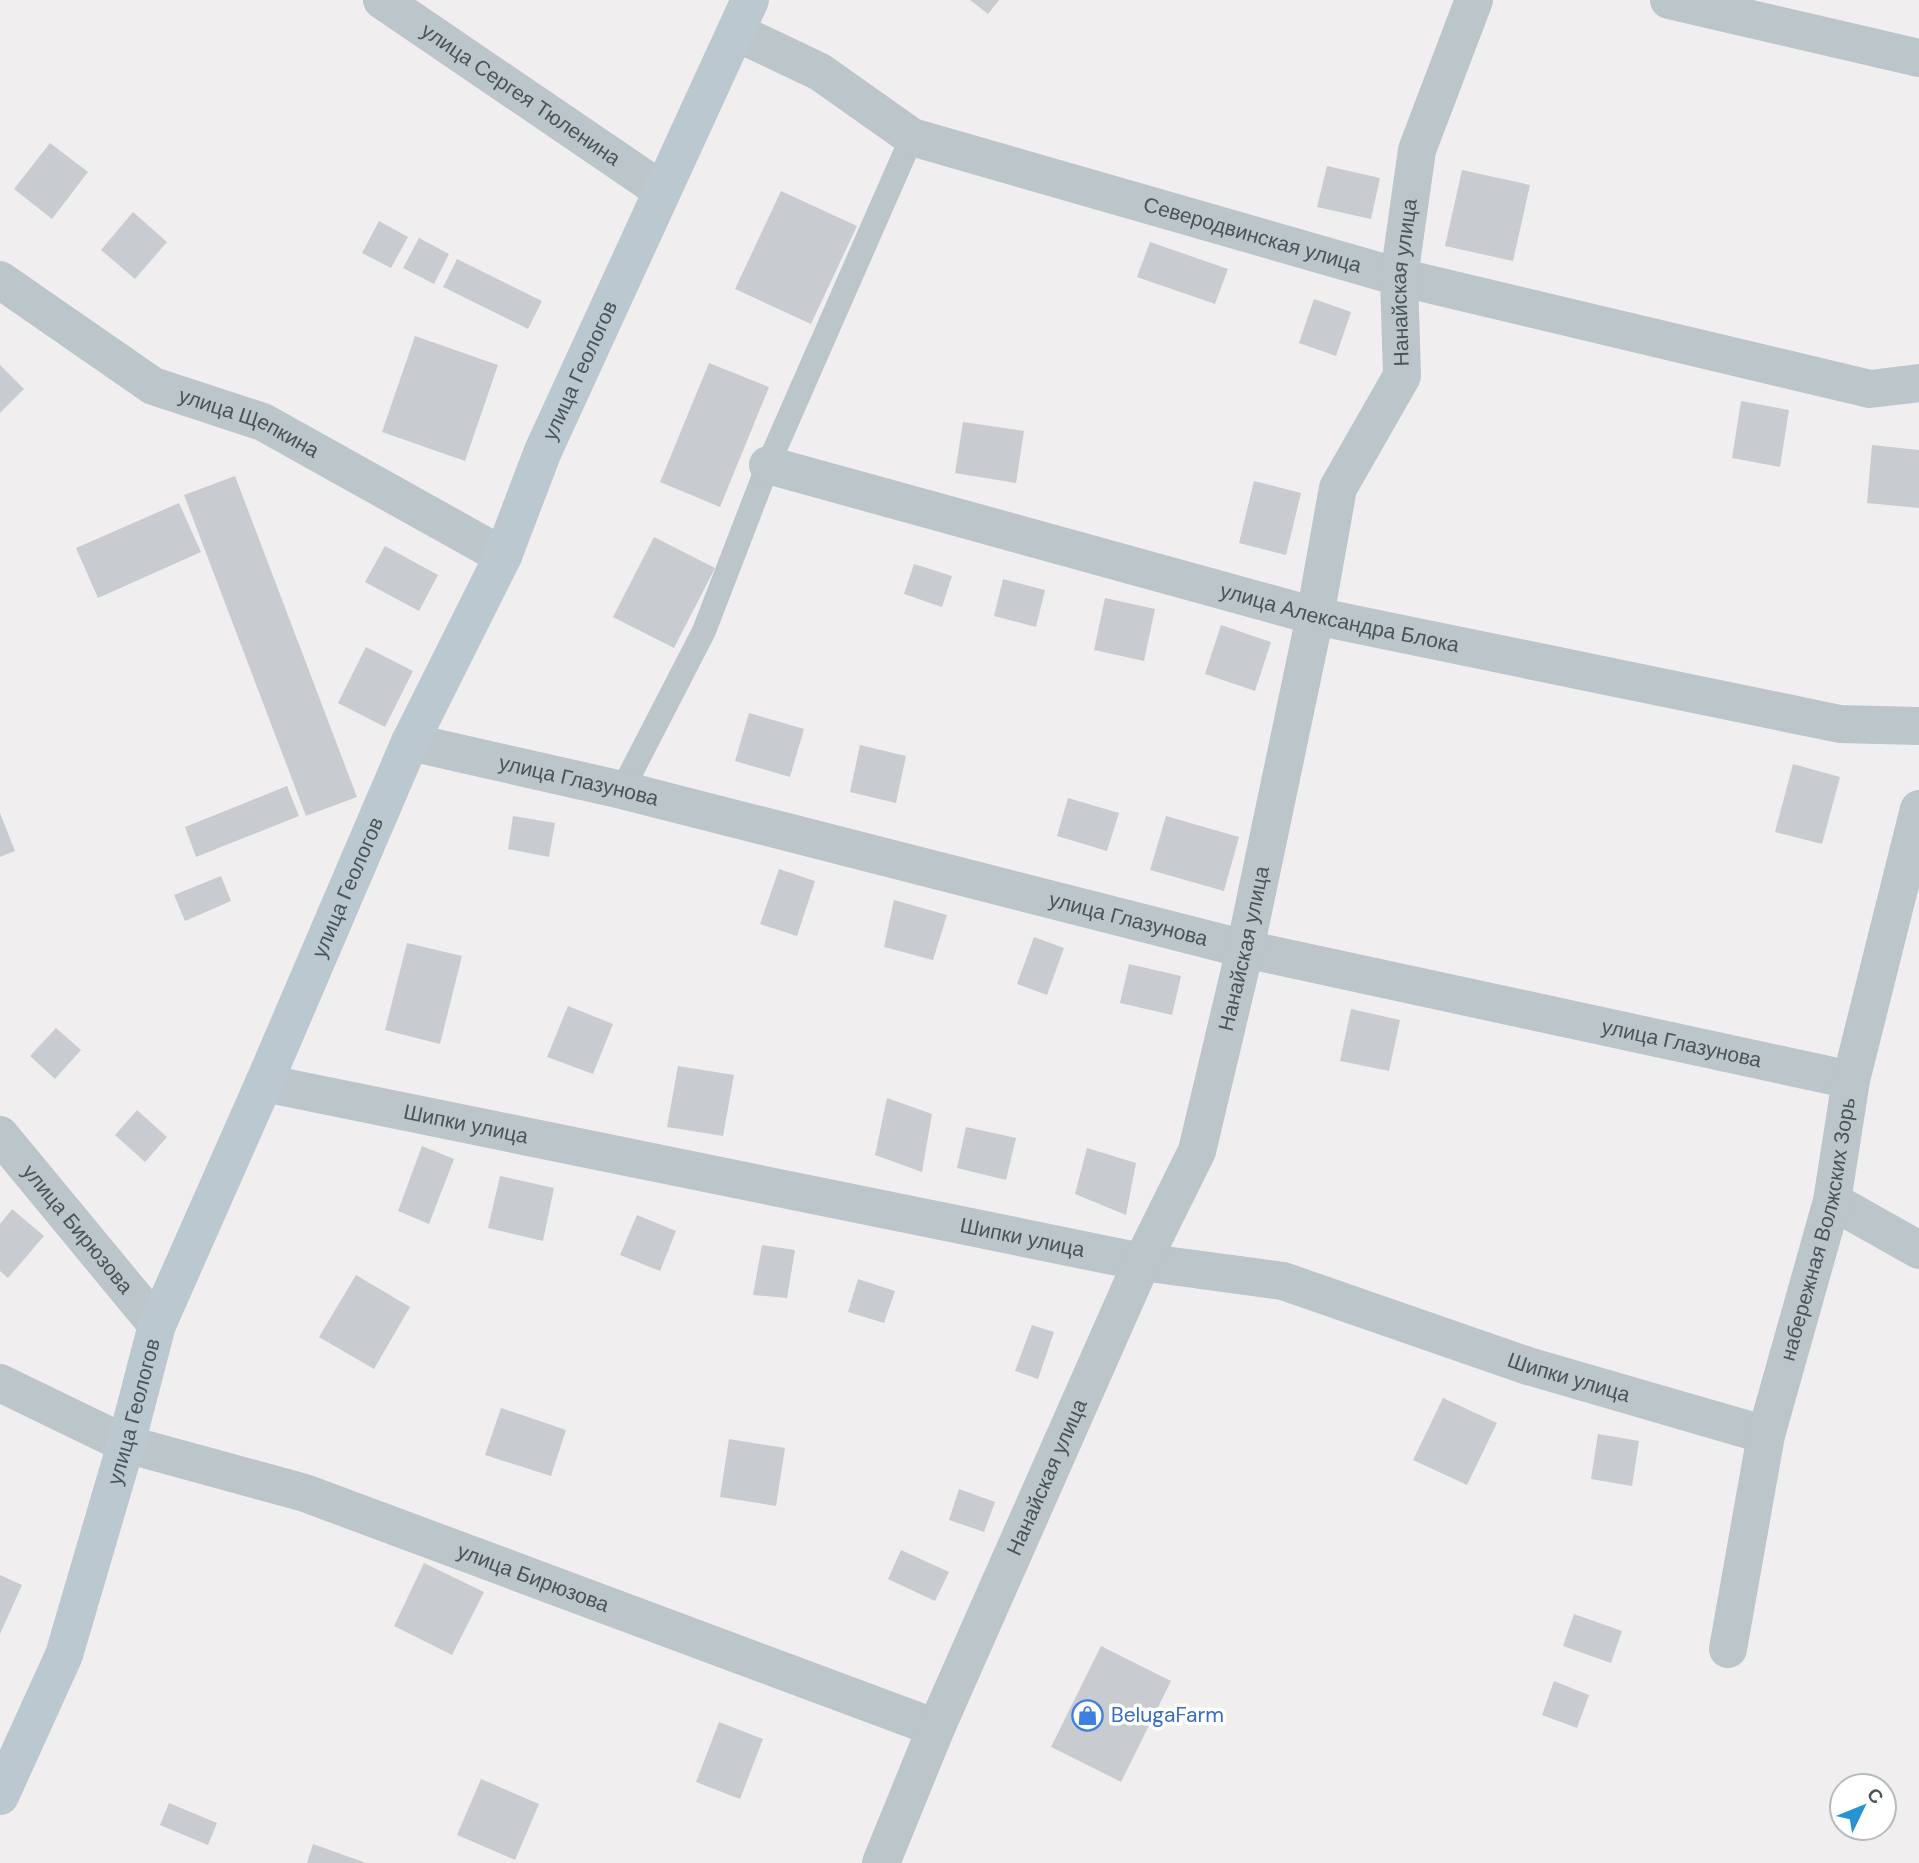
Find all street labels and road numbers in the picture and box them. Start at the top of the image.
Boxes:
street label: улица Сергея Тюленина [416,17,626,173]
street label: Северодвинская улица [1140,190,1365,280]
street label: Нанайская улица [1385,196,1424,367]
street label: улица Геологов [536,296,624,445]
street label: улица Щепкина [175,381,324,465]
street label: улица Александра Блока [1217,576,1462,659]
street label: улица Глазунова [496,749,662,813]
street label: улица Геологов [305,813,390,962]
street label: Нанайская улица [1212,863,1276,1034]
street label: улица Глазунова [1046,886,1211,953]
street label: улица Глазунова [1599,1012,1765,1074]
street label: набережная Волжских Зорь [1774,1095,1862,1364]
street label: Шипки улица [401,1098,531,1151]
street label: улица Бирюзова [16,1158,140,1300]
street label: Шипки улица [958,1211,1088,1264]
street label: улица Геологов [101,1336,167,1488]
street label: Шипки улица [1504,1346,1634,1409]
street label: Нанайская улица [1000,1394,1094,1560]
street label: улица Бирюзова [453,1537,613,1619]

